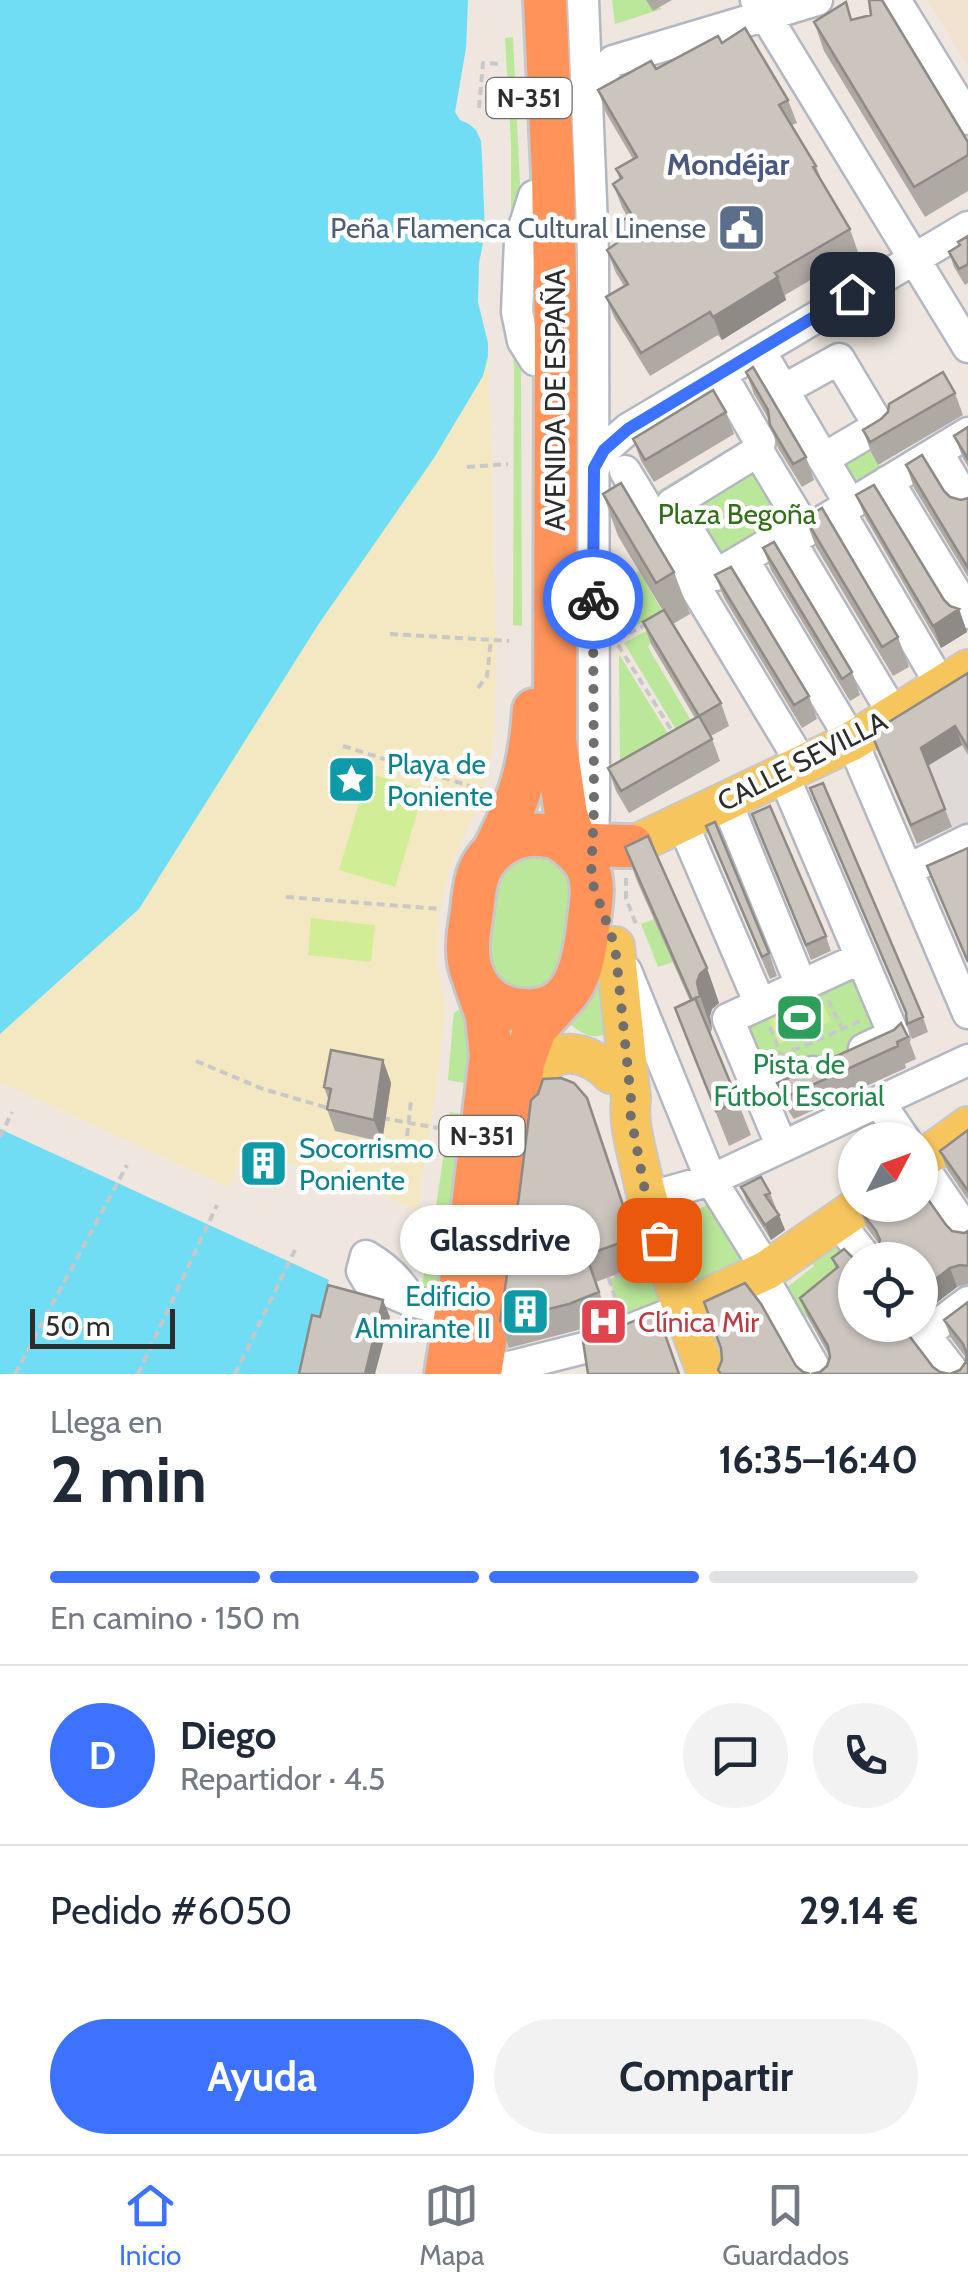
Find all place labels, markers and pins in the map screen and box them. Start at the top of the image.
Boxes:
public building icon: Peña Flamenca Cultural Linense [715,202,767,254]
place label: Peña Flamenca Cultural Linense [330,211,706,245]
pin [810,252,895,337]
place label: Playa de Poniente [387,747,493,813]
place icon: Playa de Poniente [326,754,378,806]
sports icon: Pista de Fútbol Escorial [773,991,825,1043]
place label: Pista de Fútbol Escorial [713,1047,885,1113]
place label: Socorrismo Poniente [299,1131,434,1197]
building icon: Socorrismo Poniente [238,1138,290,1190]
pin [617,1198,702,1283]
callout: Glassdrive [399,1205,599,1275]
place label: Edificio Almirante II [355,1279,491,1345]
building icon: Edificio Almirante II [500,1286,552,1338]
hospital icon: Clínica Mir [577,1296,629,1348]
place label: Clínica Mir [638,1305,759,1339]

